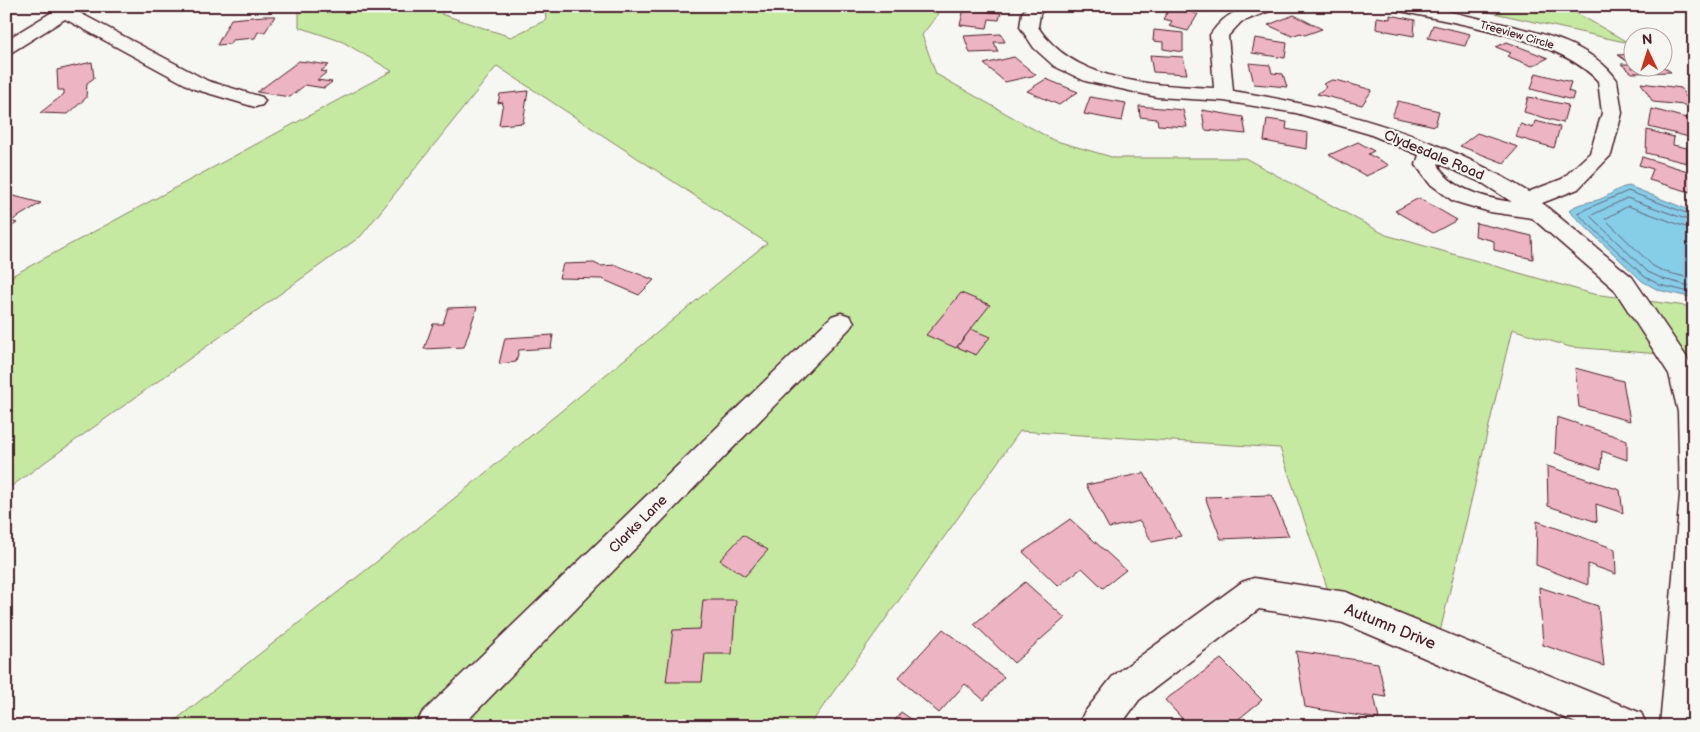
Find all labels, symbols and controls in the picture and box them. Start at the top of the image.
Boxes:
street label: Treeview Circle [1478,18,1556,52]
north arrow [1622,28,1672,78]
text: N [1641,31,1653,48]
street label: Clydesdale Road [1381,126,1487,184]
street label: Clarks Lane [605,491,671,557]
street label: Autumn Drive [1342,600,1439,654]

